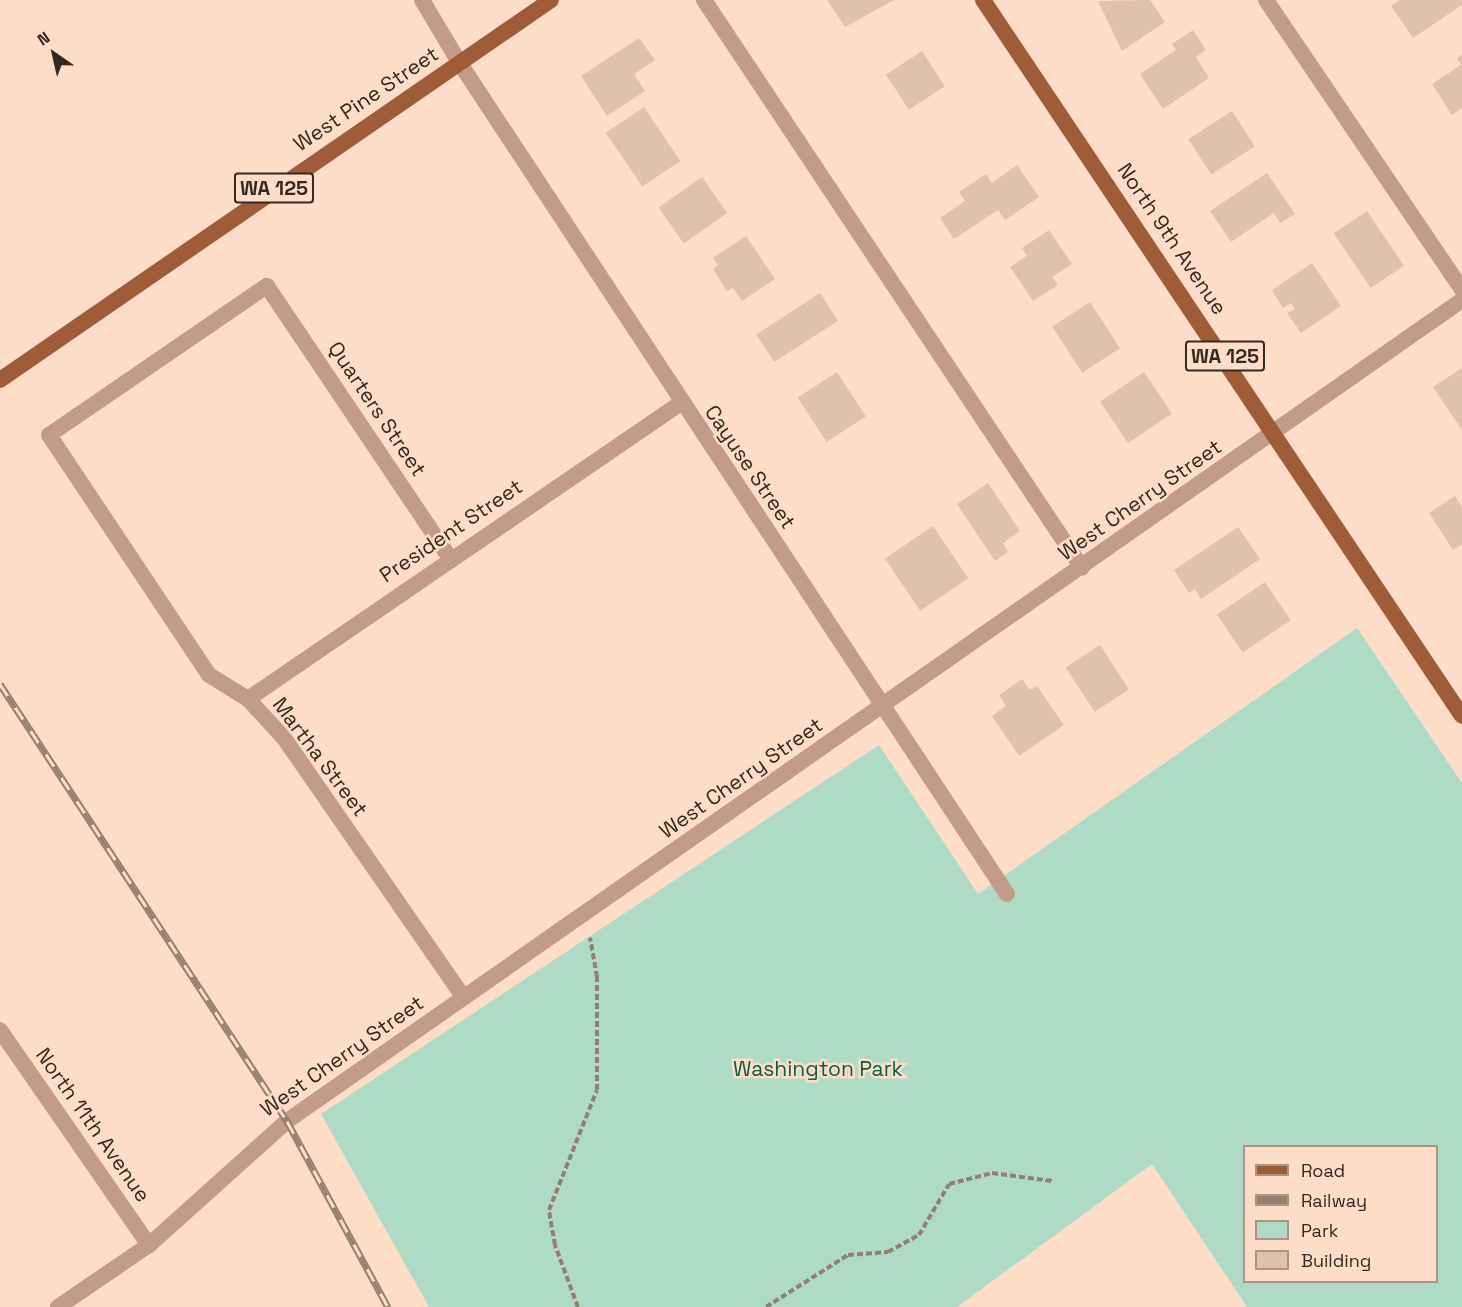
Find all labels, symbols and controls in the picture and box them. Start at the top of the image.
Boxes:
north arrow [24,24,84,84]
text: N [33,27,54,50]
street label: West Pine Street [289,41,443,157]
street label: North 9th Avenue [1112,158,1232,320]
road number: WA 125 [234,171,314,205]
street label: Quarters Street [323,337,431,481]
road number: WA 125 [1184,339,1266,373]
street label: Cayuse Street [699,400,801,534]
street label: West Cherry Street [1054,434,1226,566]
street label: President Street [375,474,527,588]
street label: Martha Street [267,693,373,821]
street label: West Cherry Street [655,712,827,844]
street label: West Cherry Street [256,990,428,1122]
street label: North 11th Avenue [30,1043,156,1207]
park label: Washington Park [733,1056,903,1082]
legend [1243,1145,1438,1283]
text: Road [1301,1159,1345,1182]
text: Railway [1301,1189,1367,1212]
text: Park [1301,1219,1338,1242]
text: Building [1301,1249,1371,1272]

